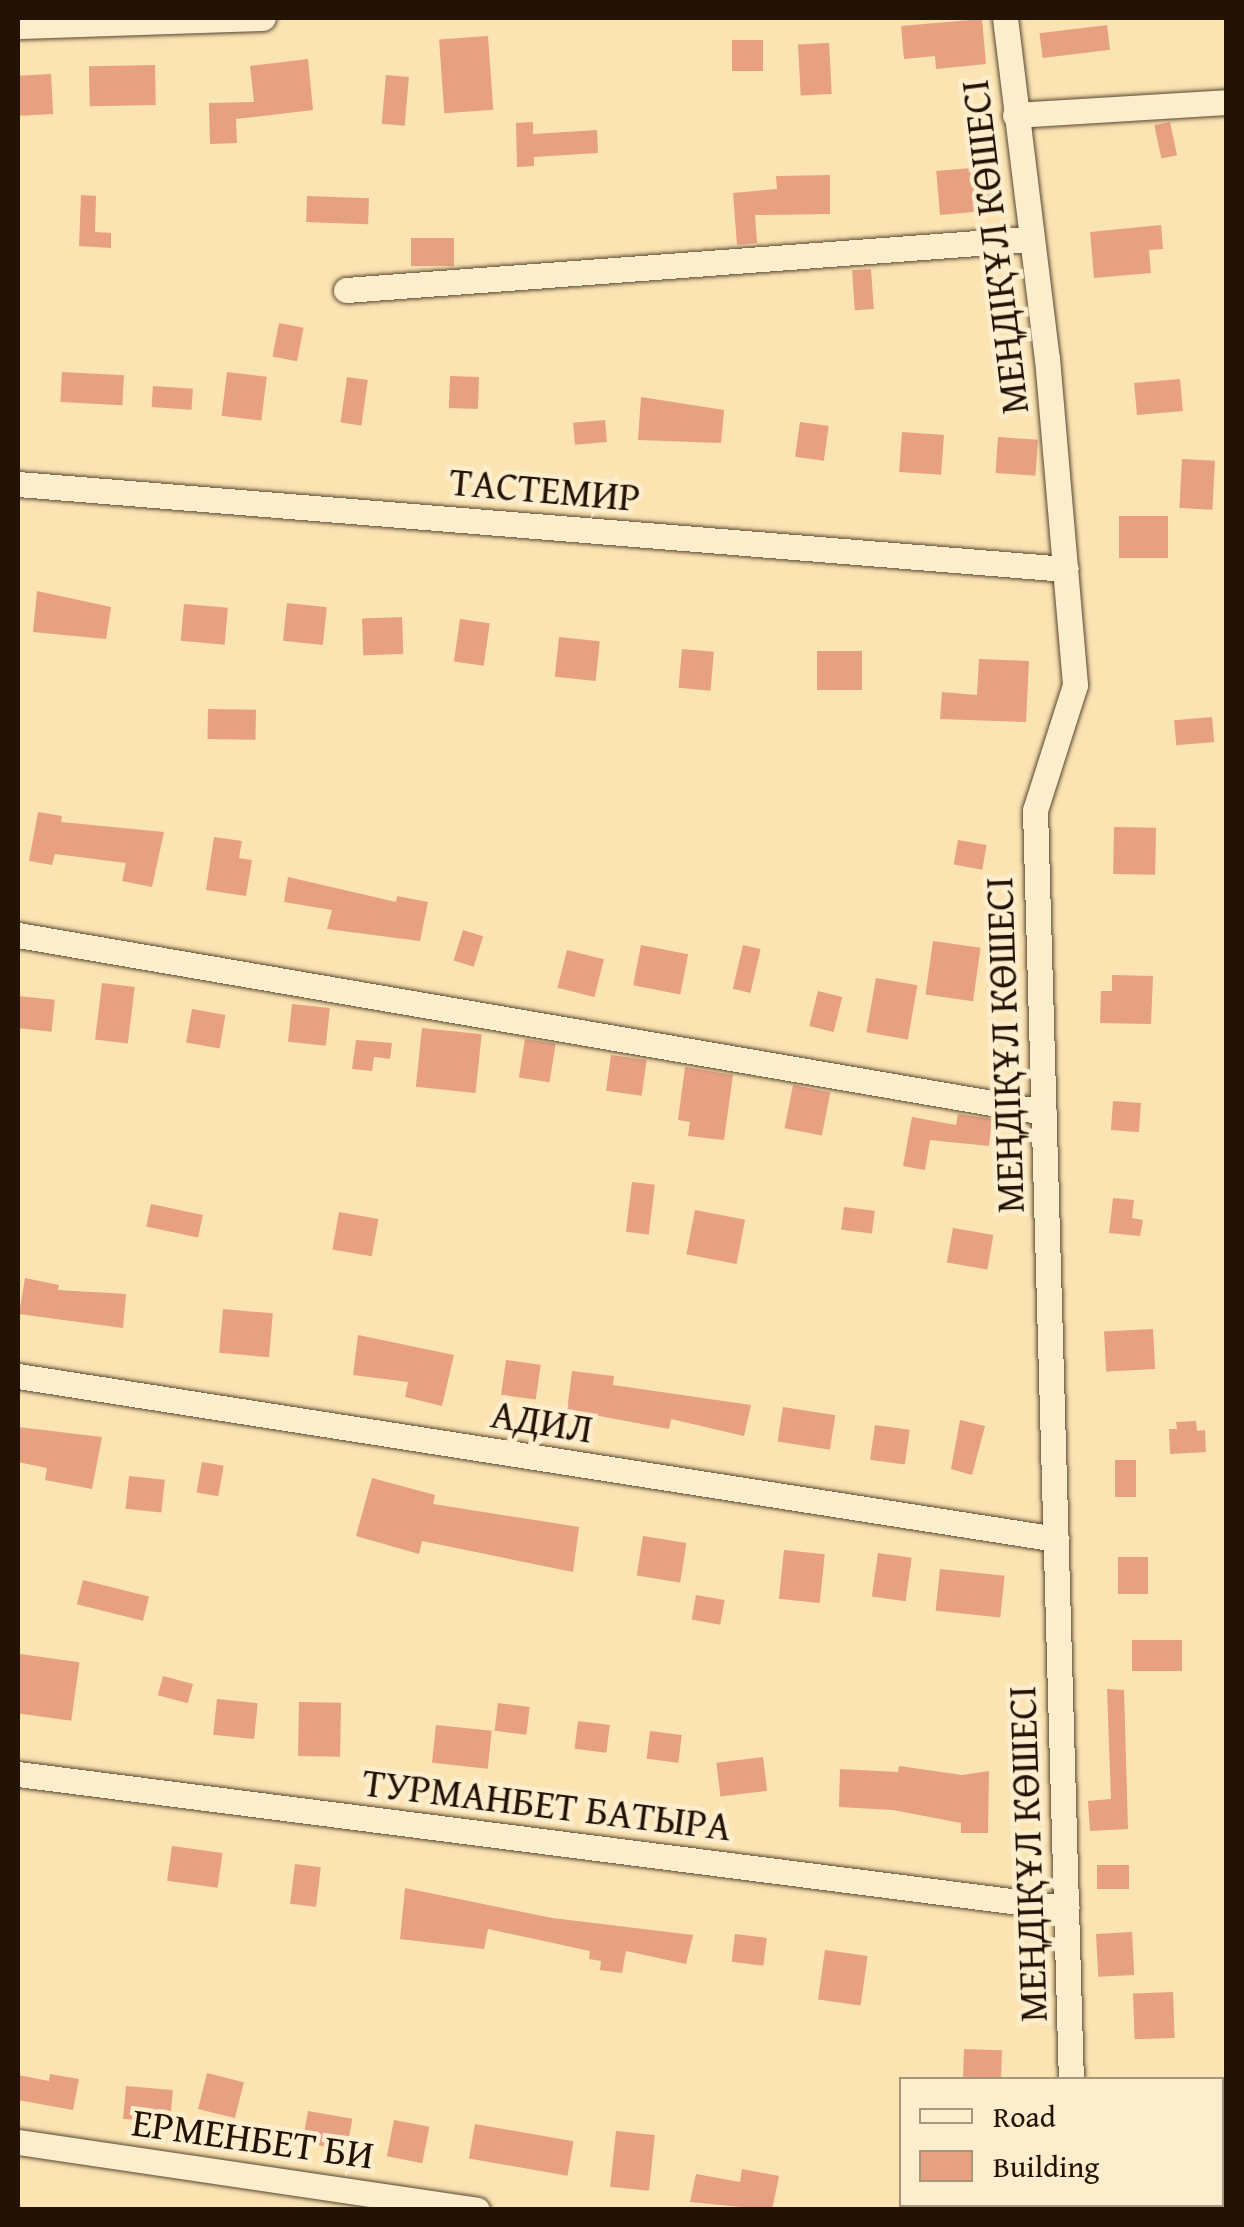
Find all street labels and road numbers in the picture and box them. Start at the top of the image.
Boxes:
street label: МЕҢДІҚҰЛ КӨШЕСІ [950,77,1038,417]
street label: ТАСТЕМИР [448,457,642,521]
street label: МЕҢДІҚҰЛ КӨШЕСІ [974,876,1034,1214]
street label: АДИЛ [488,1389,596,1453]
street label: МЕҢДІҚҰЛ КӨШЕСІ [997,1685,1057,2023]
street label: ТУРМАНБЕТ БАТЫРА [360,1758,734,1850]
street label: ЕРМЕНБЕТ БИ [129,2097,377,2179]

